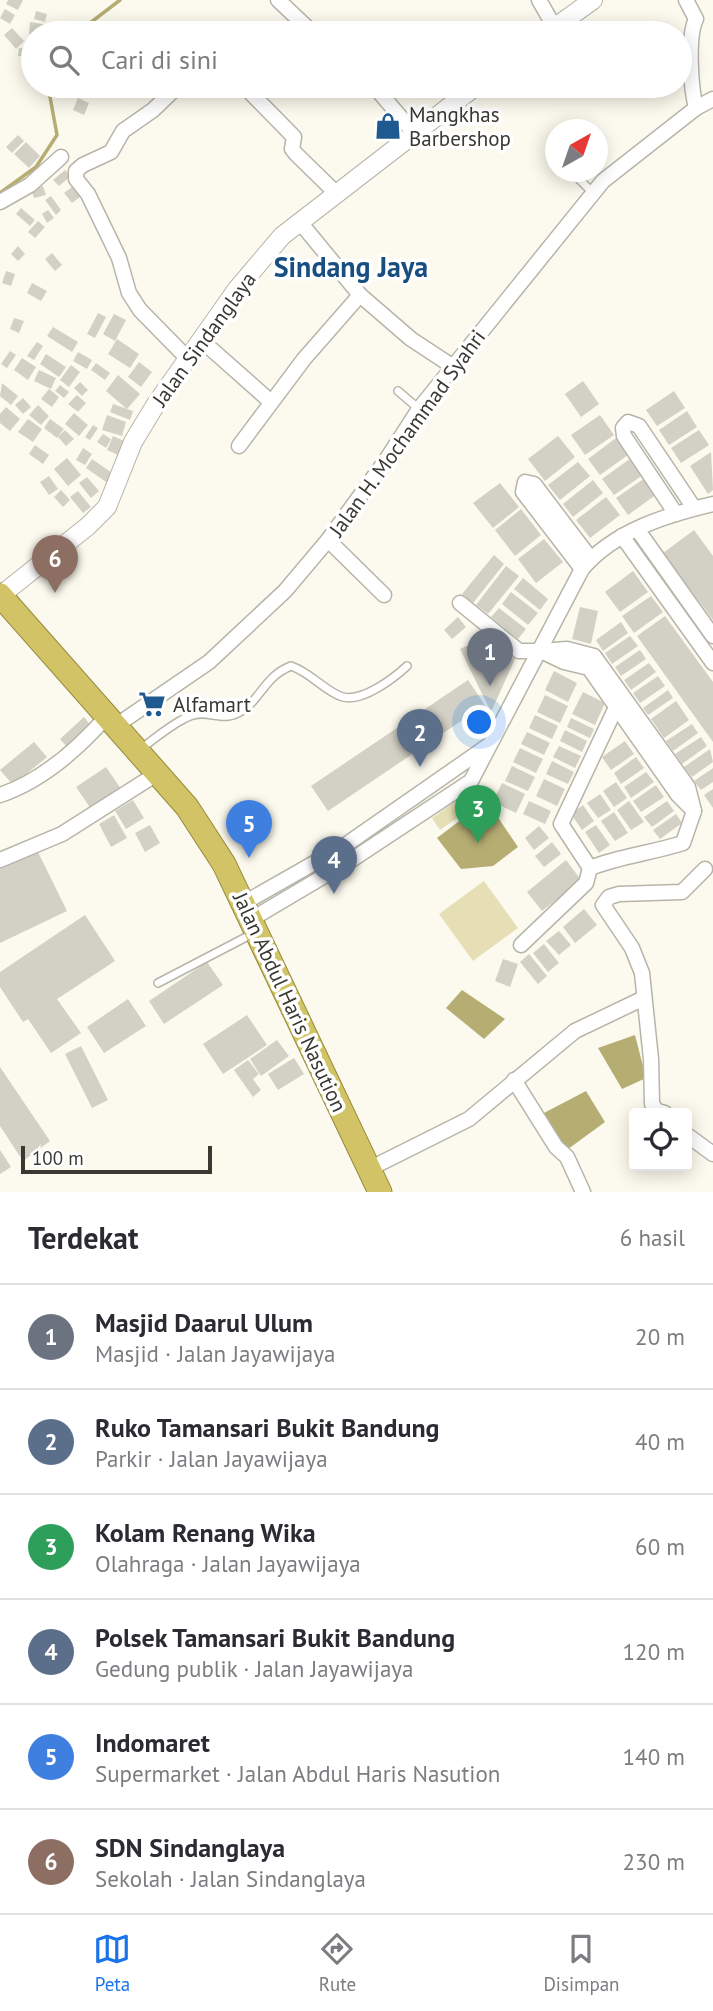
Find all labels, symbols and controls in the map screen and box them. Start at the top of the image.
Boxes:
search box [21,21,692,98]
icon: search [45,41,83,79]
text: Cari di sini [101,43,218,76]
place label: Mangkhas Barbershop [409,101,511,152]
shop icon: Mangkhas Barbershop [373,111,403,141]
north arrow [545,119,608,182]
district label: Sindang Jaya [274,248,428,285]
street label: Jalan Sindanglaya [146,266,262,412]
street label: Jalan H. Mochammad Syahri [322,324,491,542]
pin: 6 [32,535,78,593]
pin: 1 [467,628,513,686]
supermarket icon: Alfamart [137,689,167,719]
place label: Alfamart [173,691,251,718]
your location [462,705,496,739]
pin: 2 [397,709,443,767]
pin: 3 [455,785,501,843]
pin: 5 [226,800,272,858]
pin: 4 [311,836,357,894]
street label: Jalan Abdul Haris Nasution [227,887,353,1116]
map controls [629,1108,692,1171]
button: locate [629,1108,692,1171]
scale bar [21,1143,212,1175]
text: 100 m [32,1146,84,1170]
text: Terdekat [28,1218,138,1257]
text: 6 hasil [620,1223,685,1252]
text: Masjid Daarul Ulum [95,1306,313,1339]
text: 1 [44,1322,58,1351]
text: 20 m [635,1322,685,1351]
text: Masjid · Jalan Jayawijaya [95,1339,335,1368]
text: Ruko Tamansari Bukit Bandung [95,1411,440,1444]
text: 2 [44,1427,58,1456]
text: 40 m [635,1427,685,1456]
text: Parkir · Jalan Jayawijaya [95,1444,328,1473]
text: Kolam Renang Wika [95,1516,316,1549]
text: 3 [44,1532,58,1561]
text: 60 m [635,1532,685,1561]
text: Olahraga · Jalan Jayawijaya [95,1549,361,1578]
text: Polsek Tamansari Bukit Bandung [95,1621,455,1654]
text: 4 [44,1637,58,1666]
text: 120 m [623,1637,685,1666]
text: Gedung publik · Jalan Jayawijaya [95,1654,413,1683]
text: Indomaret [95,1726,210,1759]
text: 5 [44,1742,58,1771]
text: 140 m [623,1742,685,1771]
text: Supermarket · Jalan Abdul Haris Nasution [95,1759,500,1788]
text: SDN Sindanglaya [95,1831,285,1864]
text: 6 [44,1847,58,1876]
text: 230 m [623,1847,685,1876]
text: Sekolah · Jalan Sindanglaya [95,1864,366,1893]
tab: Peta [93,1930,131,1996]
tab: Rute [318,1930,356,1996]
tab: Disimpan [543,1930,620,1996]

